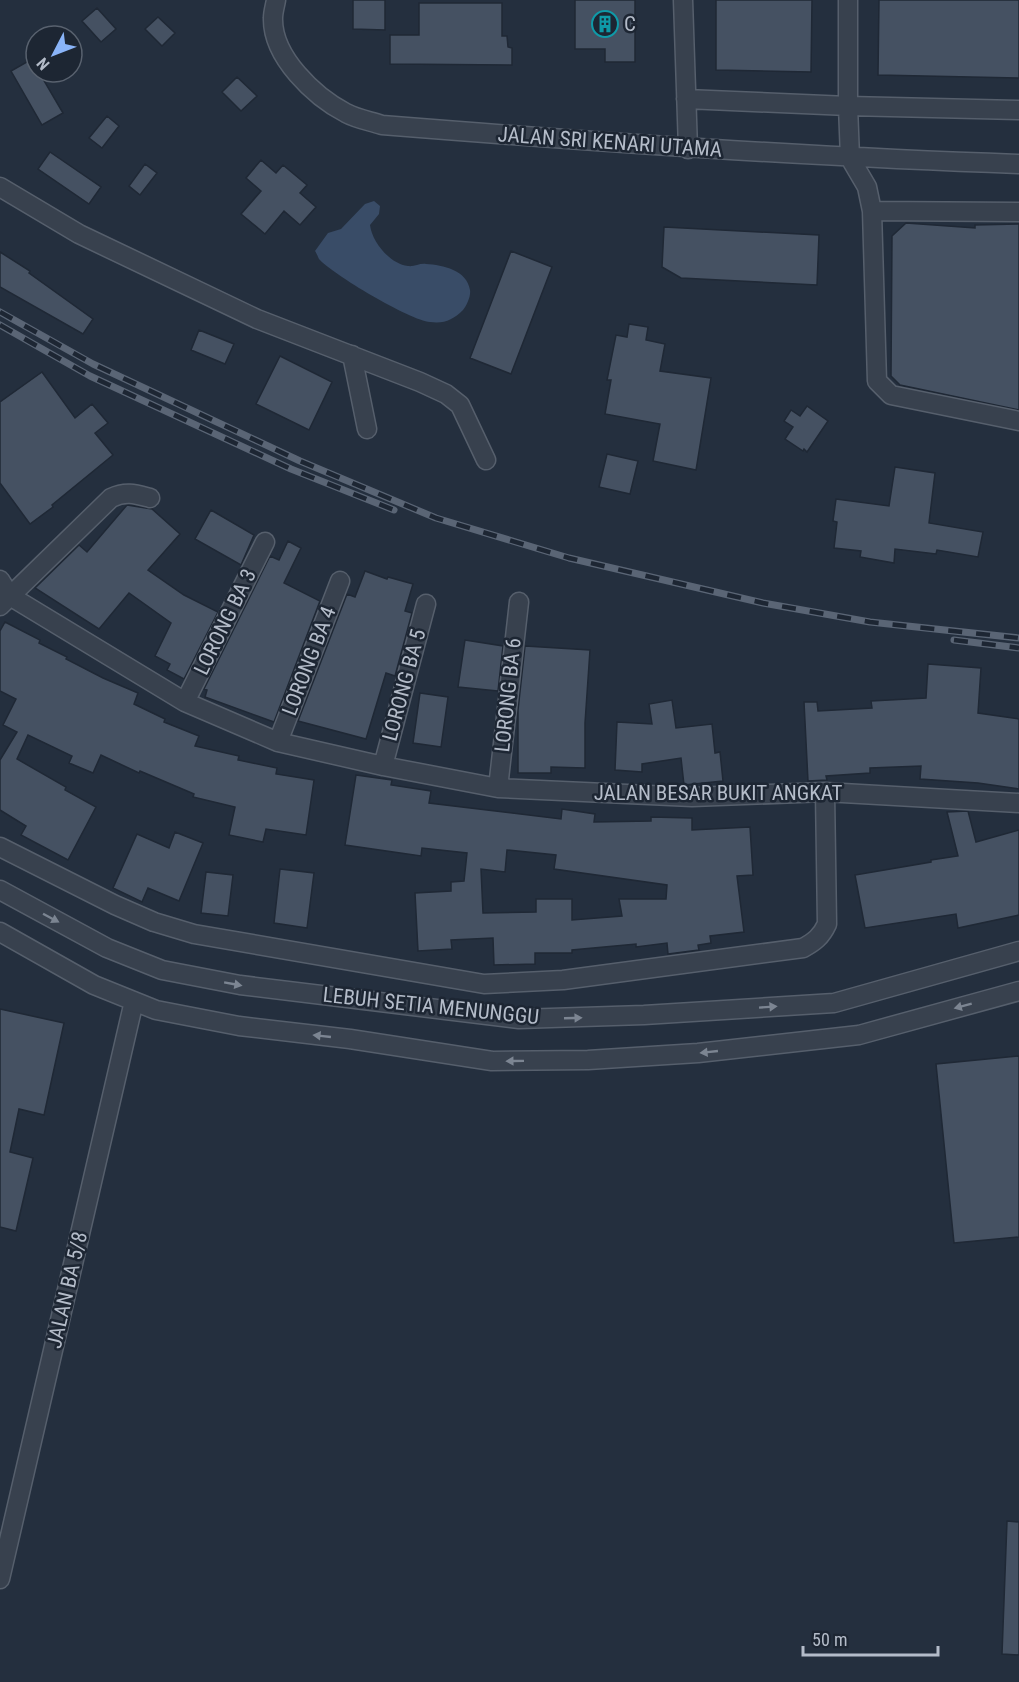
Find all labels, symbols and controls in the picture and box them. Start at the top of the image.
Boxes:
building icon: C [590,9,620,39]
place label: C [624,12,636,36]
north arrow [24,24,84,84]
text: N [33,54,54,74]
street label: JALAN SRI KENARI UTAMA [497,122,723,162]
street label: LORONG BA 3 [189,565,261,679]
street label: LORONG BA 4 [277,603,341,719]
street label: LORONG BA 5 [378,626,430,744]
street label: LORONG BA 6 [490,637,526,753]
street label: JALAN BESAR BUKIT ANGKAT [594,781,842,805]
one-way arrow [43,913,60,923]
one-way arrow [224,980,243,989]
street label: LEBUH SETIA MENUNGGU [322,983,540,1029]
one-way arrow [758,1002,777,1012]
one-way arrow [954,1002,972,1012]
one-way arrow [564,1013,583,1022]
one-way arrow [312,1031,331,1040]
one-way arrow [700,1047,719,1057]
one-way arrow [505,1056,524,1065]
street label: JALAN BA 5/8 [42,1229,92,1351]
scale bar [803,1619,938,1657]
text: 50 m [812,1629,847,1650]

